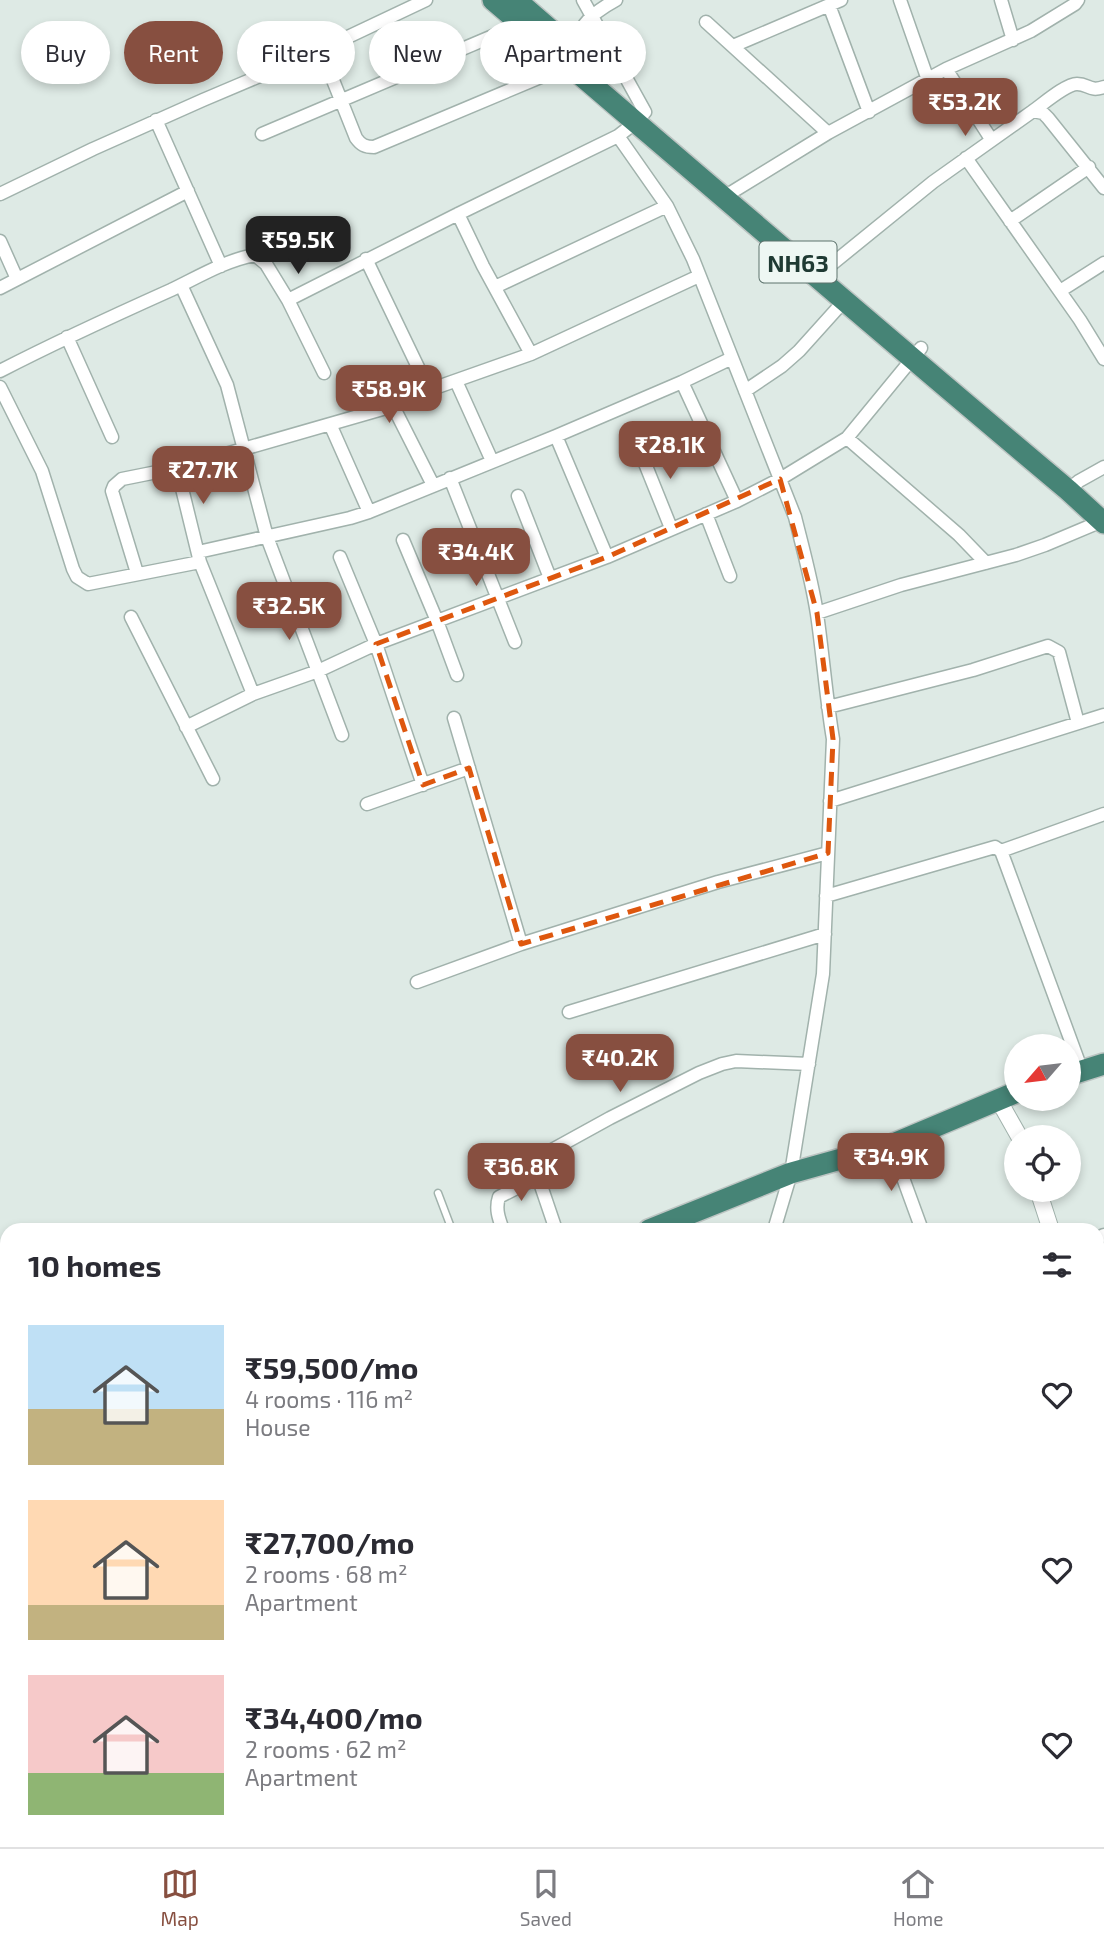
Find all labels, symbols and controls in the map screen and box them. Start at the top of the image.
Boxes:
chip: Buy [21,21,110,84]
chip: Rent [124,21,223,84]
chip: Filters [237,21,355,84]
chip: New [369,21,466,84]
chip: Apartment [480,21,646,84]
pin: ₹53.2K [908,78,1022,138]
text: ₹53.2K [929,87,1001,115]
pin: ₹59.5K [241,216,355,276]
text: ₹59.5K [262,225,334,253]
road number: NH63 [760,242,836,282]
pin: ₹58.9K [332,366,446,425]
text: ₹58.9K [352,374,426,402]
pin: ₹28.1K [613,421,727,481]
text: ₹28.1K [635,430,705,458]
pin: ₹27.7K [146,447,260,506]
text: ₹27.7K [168,455,238,483]
pin: ₹34.4K [419,528,533,588]
text: ₹34.4K [438,537,514,565]
pin: ₹32.5K [232,582,346,642]
text: ₹32.5K [253,591,325,619]
pin: ₹40.2K [563,1034,677,1094]
north arrow [1004,1034,1082,1111]
map controls [1004,1034,1081,1202]
text: ₹40.2K [582,1043,658,1071]
button: locate [1004,1125,1081,1202]
pin: ₹34.9K [834,1134,948,1193]
text: ₹34.9K [853,1142,929,1170]
pin: ₹36.8K [464,1144,578,1203]
text: ₹36.8K [484,1152,558,1180]
icon: filters [1038,1246,1076,1284]
text: 10 homes [28,1247,161,1283]
text: ₹59,500/mo [245,1349,418,1385]
icon: home [84,1353,168,1437]
icon: heart [1038,1376,1076,1414]
text: 4 rooms · 116 m² [245,1385,413,1413]
text: House [245,1413,311,1441]
text: ₹27,700/mo [245,1524,415,1560]
icon: home [84,1528,168,1612]
icon: heart [1038,1551,1076,1589]
text: 2 rooms · 68 m² [245,1560,408,1588]
text: Apartment [245,1588,358,1616]
text: ₹34,400/mo [245,1699,423,1735]
icon: home [84,1703,168,1787]
icon: heart [1038,1726,1076,1764]
text: 2 rooms · 62 m² [245,1735,407,1763]
text: Apartment [245,1763,358,1791]
tab: Map [161,1865,199,1930]
tab: Saved [520,1865,572,1930]
tab: Home [893,1865,943,1930]

